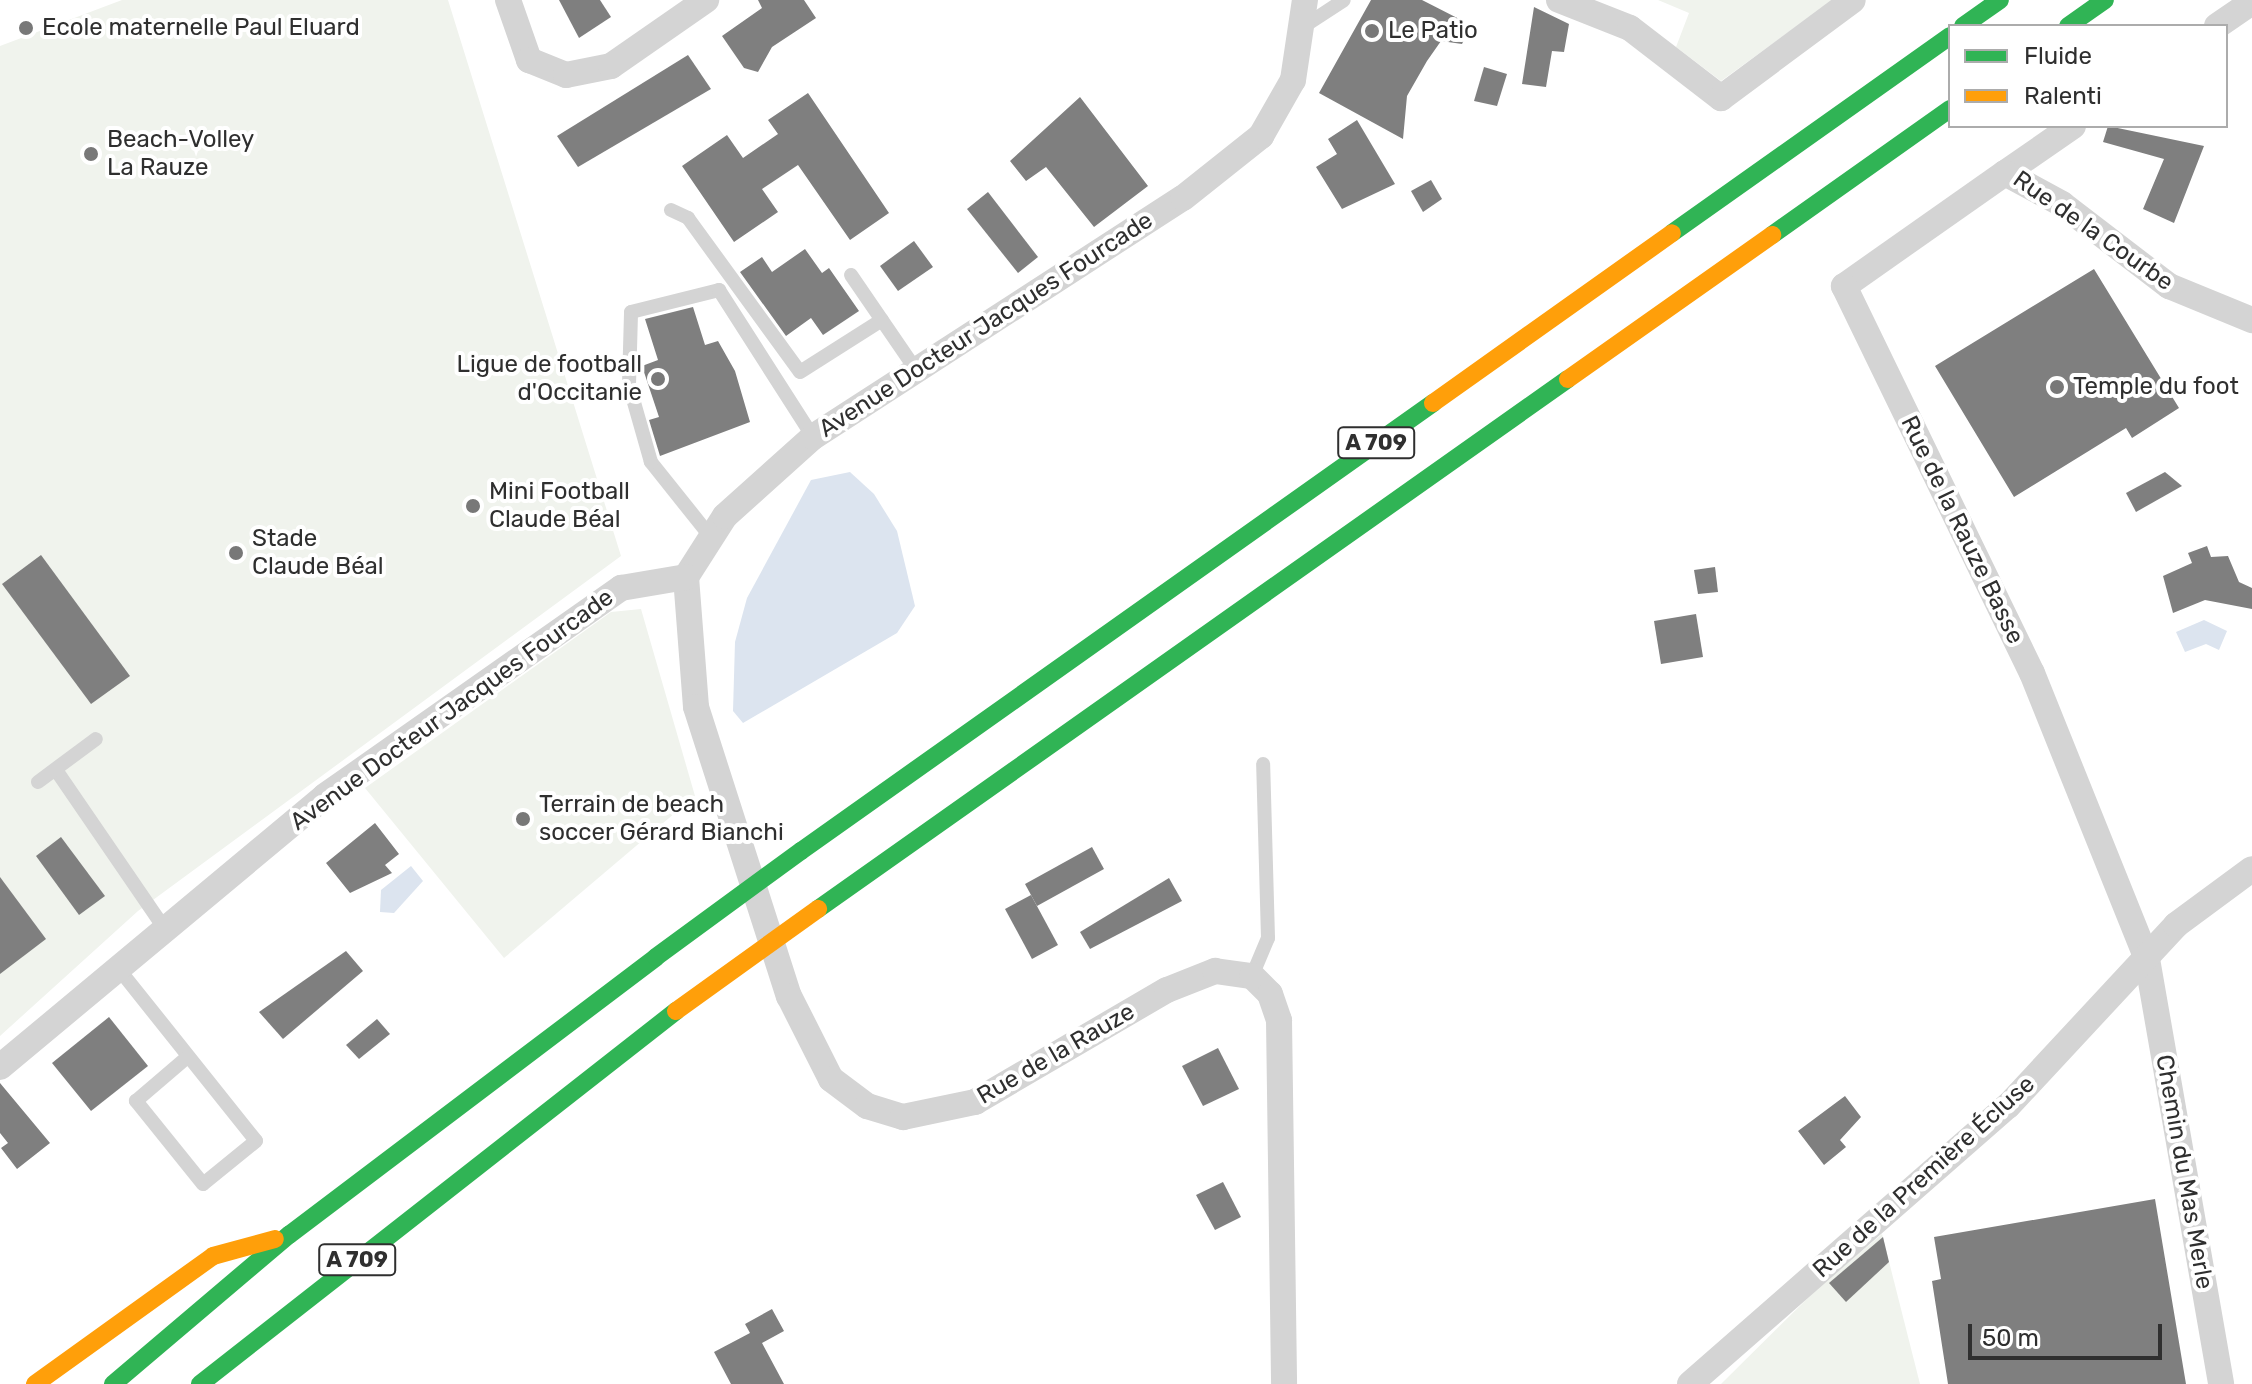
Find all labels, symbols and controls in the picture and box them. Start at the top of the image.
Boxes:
place label: Ecole maternelle Paul Eluard [42,14,360,42]
place label: Le Patio [1388,17,1478,45]
marker: Ecole maternelle Paul Eluard [17,19,35,37]
marker: Le Patio [1363,22,1381,40]
legend [1948,24,2228,128]
text: Fluide [2024,42,2092,70]
text: Ralenti [2024,82,2102,110]
place label: Beach-Volley La Rauze [107,126,254,182]
marker: Beach-Volley La Rauze [82,145,100,163]
street label: Rue de la Courbe [2007,165,2179,297]
street label: Avenue Docteur Jacques Fourcade [813,206,1159,444]
place label: Ligue de football d'Occitanie [456,351,642,407]
marker: Ligue de football d'Occitanie [649,370,667,388]
place label: Temple du foot [2073,373,2239,401]
marker: Temple du foot [2048,378,2066,396]
street label: Rue de la Rauze Basse [1894,411,2030,649]
road number: A 709 [1336,425,1416,461]
place label: Mini Football Claude Béal [489,478,630,534]
marker: Mini Football Claude Béal [464,497,482,515]
place label: Stade Claude Béal [252,525,384,581]
marker: Stade Claude Béal [227,544,245,562]
street label: Avenue Docteur Jacques Fourcade [285,583,619,837]
place label: Terrain de beach soccer Gérard Bianchi [539,791,784,847]
marker: Terrain de beach soccer Gérard Bianchi [514,810,532,828]
street label: Rue de la Rauze [972,997,1140,1111]
street label: Chemin du Mas Merle [2149,1053,2219,1291]
street label: Rue de la Première Écluse [1807,1070,2041,1284]
road number: A 709 [317,1242,397,1278]
scale bar [1972,1308,2166,1358]
text: 50 m [1982,1324,2039,1352]

